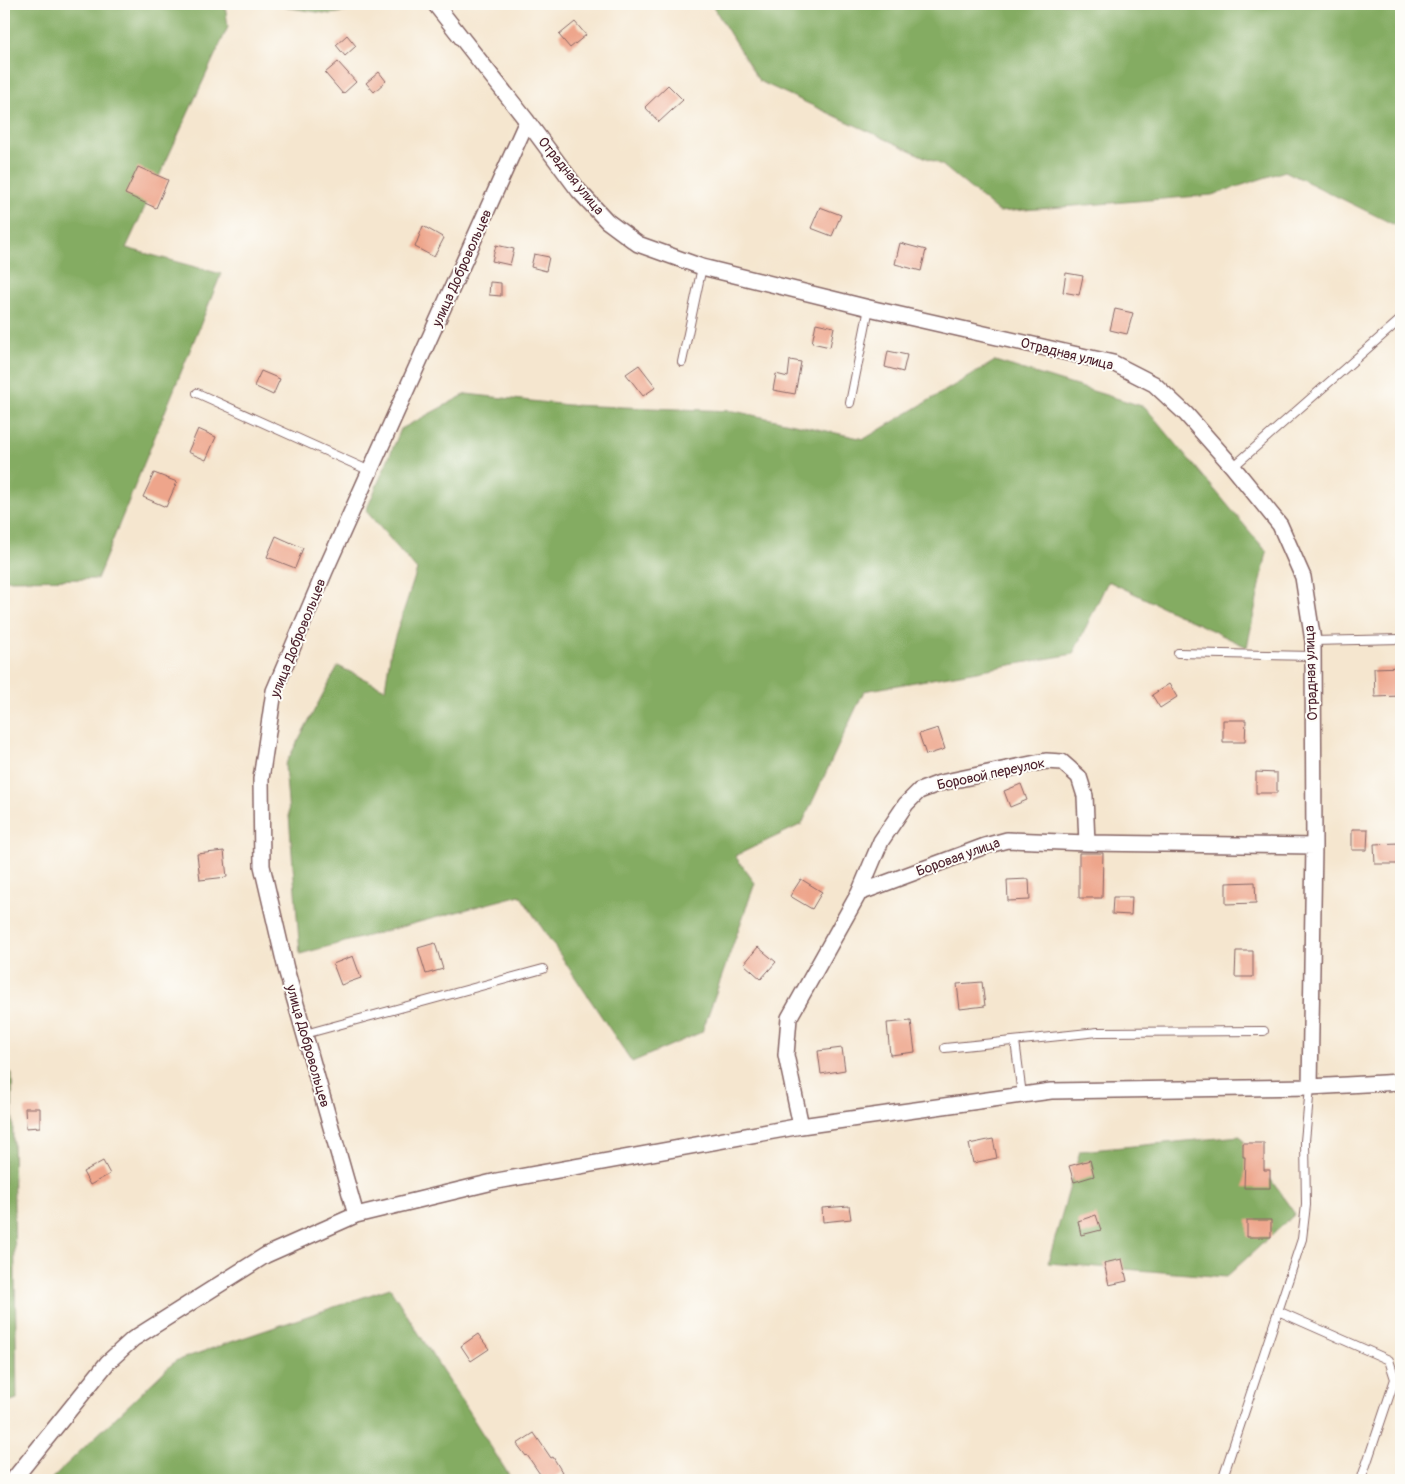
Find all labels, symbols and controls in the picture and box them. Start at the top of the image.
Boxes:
street label: Отрадная улица [534,134,608,218]
street label: улица Добровольцев [428,207,496,330]
street label: Отрадная улица [1019,334,1115,374]
street label: улица Добровольцев [266,576,330,701]
street label: Отрадная улица [1301,625,1321,721]
street label: Боровой переулок [936,754,1046,794]
street label: Боровая улица [914,834,1002,880]
street label: улица Добровольцев [282,982,334,1109]

